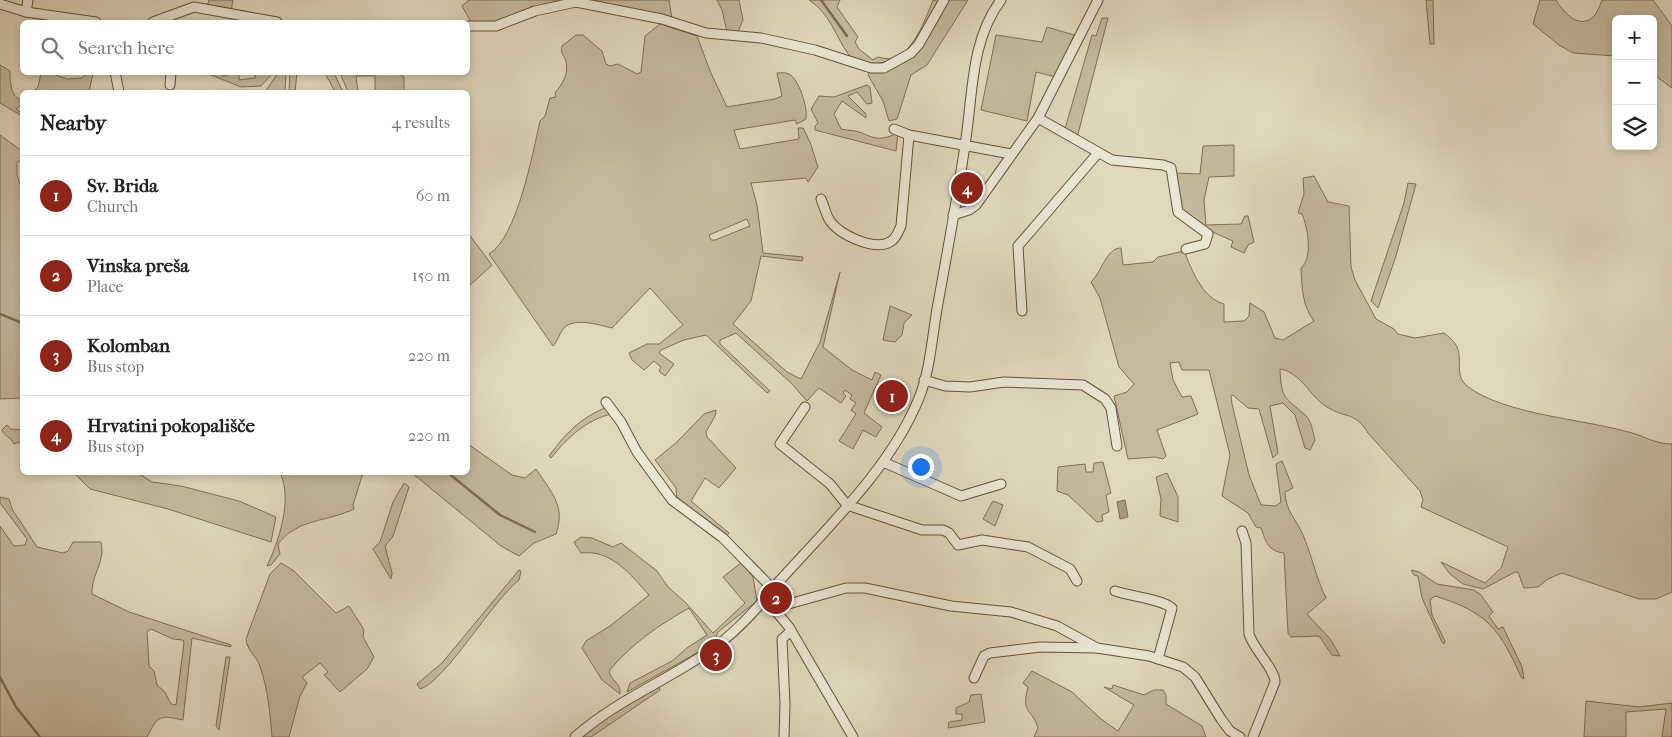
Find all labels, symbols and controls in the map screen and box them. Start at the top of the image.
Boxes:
map controls [1612,15,1657,150]
button: + [1612,15,1657,60]
search box [20,20,470,75]
icon: search [38,34,66,62]
text: Search here [78,37,174,59]
button: − [1612,60,1657,105]
button: layers [1612,105,1657,150]
text: Nearby [40,111,106,135]
text: 4 results [392,113,450,132]
pin: 4 [951,169,983,207]
text: Sv. Brida [87,175,158,197]
text: 1 [53,186,59,205]
text: 60 m [416,186,450,205]
text: Church [87,197,138,216]
text: Vinska preša [87,255,189,277]
text: 2 [52,266,60,285]
text: 150 m [412,266,450,285]
text: Place [87,277,123,296]
text: Kolomban [87,335,170,357]
text: 3 [53,346,59,365]
text: 220 m [408,346,450,365]
text: Bus stop [87,357,144,376]
pin: 1 [876,377,908,415]
text: Hrvatini pokopališče [87,415,255,437]
text: 4 [51,426,61,445]
text: 220 m [408,426,450,445]
text: Bus stop [87,437,144,456]
your location [908,454,934,480]
pin: 2 [760,579,792,617]
pin: 3 [700,636,732,674]

